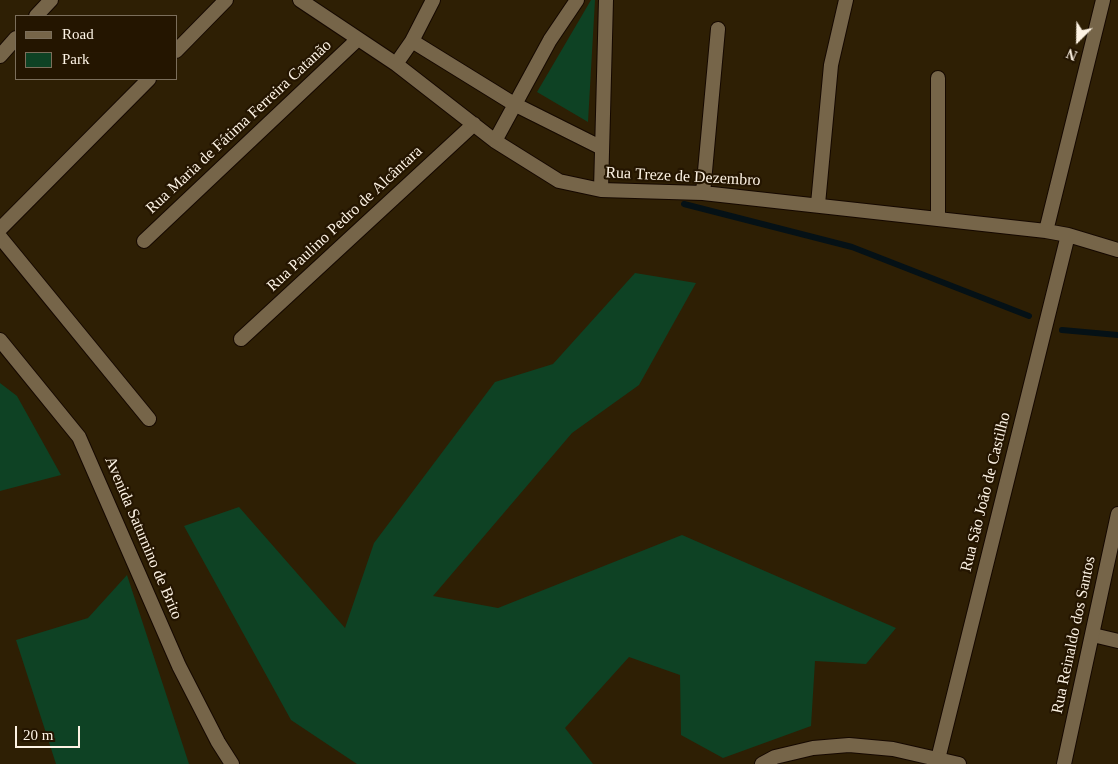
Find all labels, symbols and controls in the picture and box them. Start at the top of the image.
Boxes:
legend [15,15,178,80]
north arrow [1053,15,1103,65]
text: Road [62,26,94,42]
street label: Rua Maria de Fátima Ferreira Catanão [142,36,336,218]
text: N [1064,45,1080,63]
text: Park [62,51,90,67]
street label: Rua Paulino Pedro de Alcântara [263,142,427,296]
street label: Rua Treze de Dezembro [605,163,761,191]
street label: Rua São João de Castilho [957,410,1015,574]
street label: Avenida Saturnino de Brito [100,454,186,622]
street label: Rua Reinaldo dos Santos [1048,555,1100,715]
scale bar [18,716,82,748]
text: 20 m [23,727,53,743]

